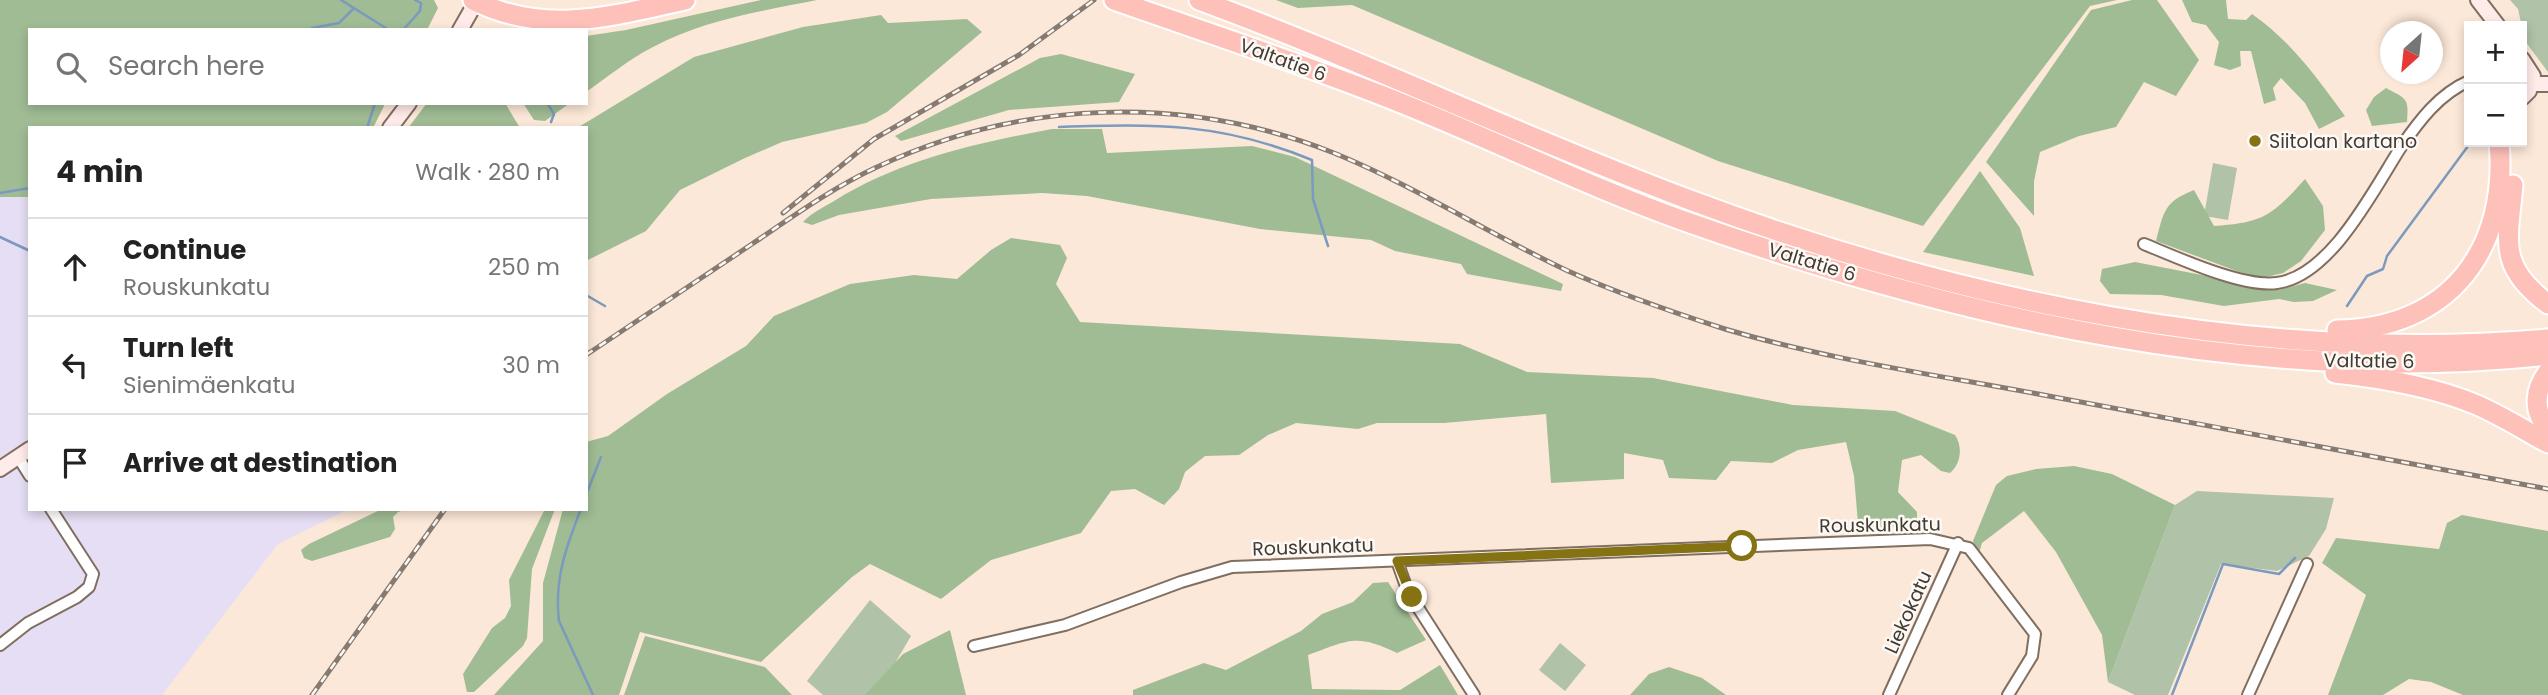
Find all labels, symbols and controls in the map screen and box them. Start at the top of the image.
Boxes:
north arrow [2380,21,2443,84]
map controls [2464,21,2527,147]
button: + [2464,21,2527,84]
search box [28,28,588,105]
street label: Valtatie 6 [1236,32,1330,88]
icon: search [52,48,90,86]
text: Search here [108,48,265,84]
button: − [2464,84,2527,147]
place label: Siitolan kartano [2269,128,2417,155]
marker: Siitolan kartano [2247,133,2263,149]
text: 4 min [56,150,144,193]
text: Walk · 280 m [415,156,560,188]
text: Continue [123,232,246,268]
street label: Valtatie 6 [1765,236,1859,288]
icon: ahead [56,248,94,286]
text: 250 m [488,251,560,283]
text: Rouskunkatu [123,271,270,303]
text: Turn left [123,330,234,366]
icon: left [56,346,94,384]
street label: Valtatie 6 [2323,347,2415,375]
text: 30 m [502,349,560,381]
text: Sienimäenkatu [123,369,296,401]
icon: arrive [56,444,94,482]
text: Arrive at destination [123,445,398,481]
street label: Rouskunkatu [1819,510,1941,540]
route start [1726,530,1757,561]
street label: Rouskunkatu [1252,531,1374,563]
street label: Liekokatu [1878,566,1938,658]
route end [1396,581,1427,612]

